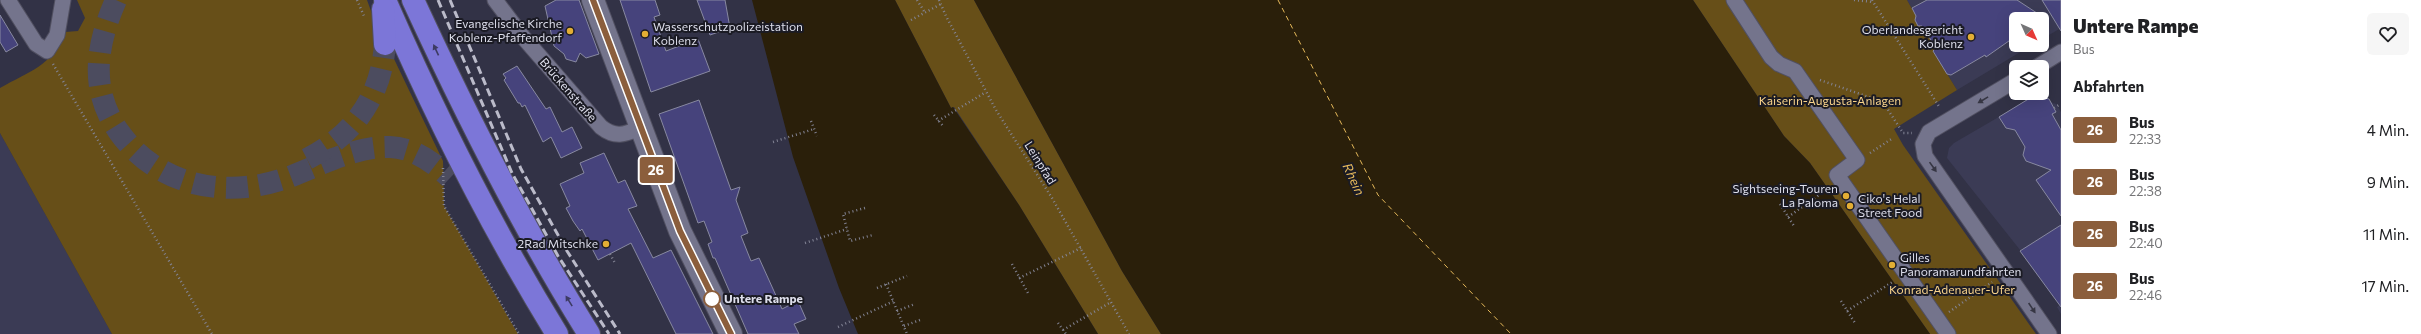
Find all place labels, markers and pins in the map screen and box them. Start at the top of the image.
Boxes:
place label: Evangelische Kirche Koblenz-Pfaffendorf [449,16,562,44]
place label: Wasserschutzpolizeistation Koblenz [653,19,803,47]
place label: Oberlandesgericht Koblenz [1862,22,1963,50]
marker: Evangelische Kirche Koblenz-Pfaffendorf [565,26,575,36]
marker: Wasserschutzpolizeistation Koblenz [640,29,650,39]
marker: Oberlandesgericht Koblenz [1966,32,1976,42]
place label: Sightseeing-Touren La Paloma [1732,181,1838,209]
marker: Sightseeing-Touren La Paloma [1841,191,1851,201]
place label: Ciko's Helal Street Food [1858,191,1922,219]
marker: Ciko's Helal Street Food [1845,201,1855,211]
place label: 2Rad Mitschke [518,236,598,250]
marker: 2Rad Mitschke [601,239,611,249]
place label: Gilles Panoramarundfahrten [1900,250,2021,278]
marker: Gilles Panoramarundfahrten [1887,260,1897,270]
marker: Untere Rampe [703,290,721,308]
place label: Untere Rampe [724,291,803,305]

